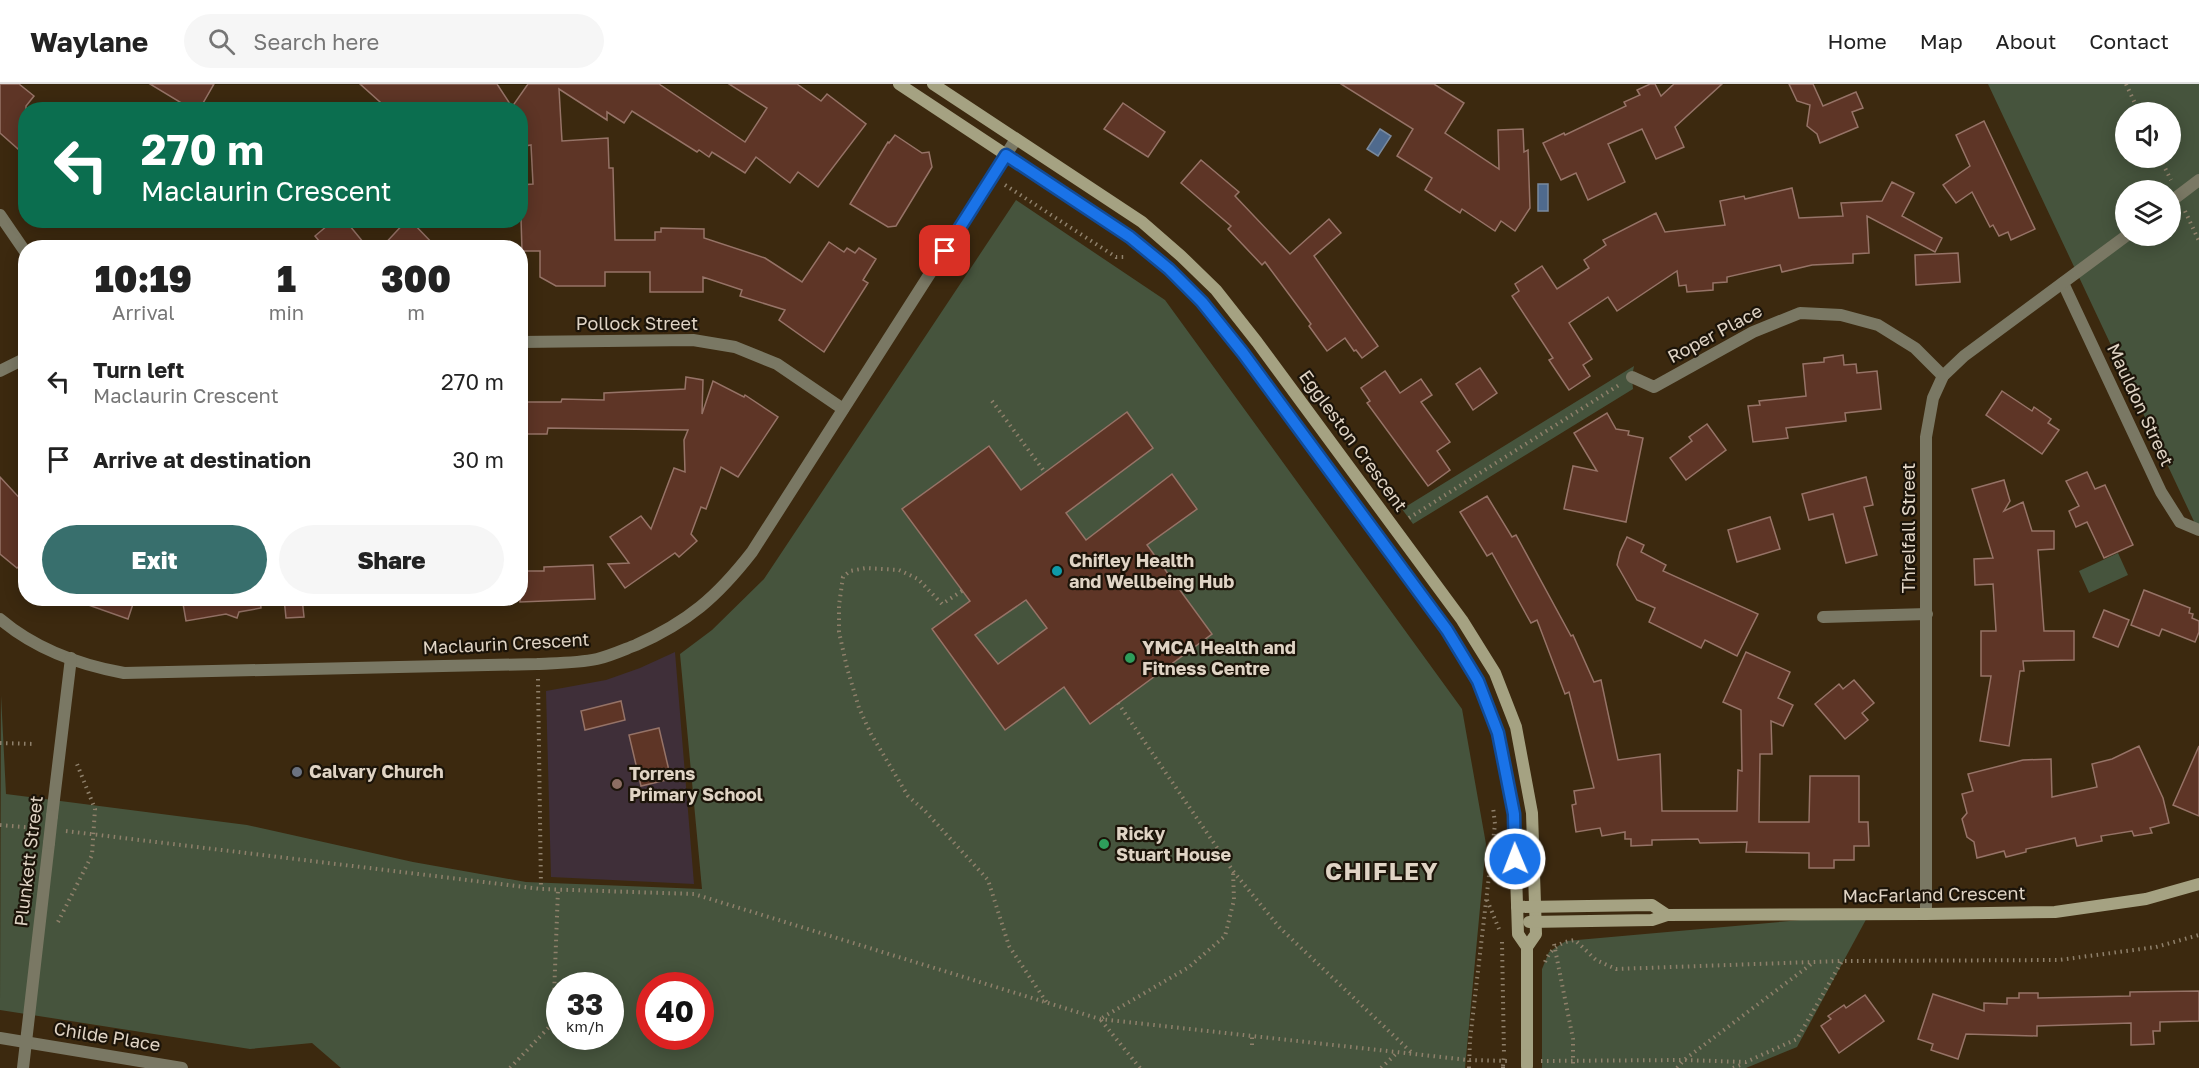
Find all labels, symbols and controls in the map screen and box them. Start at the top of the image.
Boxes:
search box [184,14,604,68]
text: Waylane [30,25,148,58]
icon: search [205,25,238,58]
text: Search here [253,28,379,55]
text: Home [1827,28,1887,54]
text: Map [1920,28,1963,54]
text: About [1996,28,2056,54]
text: Contact [2089,28,2169,54]
map controls [2115,102,2181,246]
button: sound [2115,102,2181,168]
text: 270 m [141,124,264,174]
icon: left [42,126,120,204]
text: Maclaurin Crescent [141,175,392,207]
button: layers [2115,180,2181,246]
pin [919,225,970,276]
icon: arrive [928,234,961,267]
text: 10:19 [95,257,192,300]
text: 1 [277,257,296,300]
text: 300 [381,257,451,300]
street label: Roper Place [1664,299,1766,367]
text: Arrival [112,300,175,324]
text: min [269,300,304,324]
text: m [407,300,425,324]
street label: Pollock Street [576,312,698,334]
street label: Mauldon Street [2103,340,2179,469]
text: Turn left [93,356,184,383]
icon: left [42,365,75,398]
street label: Eggleston Crescent [1295,365,1413,515]
text: 270 m [441,368,504,395]
text: Maclaurin Crescent [93,383,279,407]
icon: arrive [42,443,75,476]
text: Arrive at destination [93,446,311,473]
text: 30 m [453,446,504,473]
street label: Threlfall Street [1897,463,1919,593]
button: Exit [42,525,267,594]
button: Share [279,525,504,594]
place label: Chifley Health and Wellbeing Hub [1069,549,1234,592]
marker: Chifley Health and Wellbeing Hub [1050,564,1064,578]
street label: Maclaurin Crescent [422,628,590,658]
place label: YMCA Health and Fitness Centre [1142,636,1296,679]
marker: YMCA Health and Fitness Centre [1123,651,1137,665]
place label: Calvary Church [309,760,444,782]
place label: Torrens Primary School [629,762,763,805]
marker: Calvary Church [290,765,304,779]
marker: Torrens Primary School [610,777,624,791]
street label: Plunkett Street [9,794,47,928]
place label: Ricky Stuart House [1116,822,1232,865]
position arrow [1483,827,1547,891]
marker: Ricky Stuart House [1097,837,1111,851]
district label: CHIFLEY [1325,856,1439,885]
street label: MacFarland Crescent [1842,881,2026,907]
speed limit sign: 40 [636,972,714,1050]
text: 33 [567,986,603,1022]
street label: Childe Place [52,1017,162,1055]
text: km/h [566,1017,604,1035]

